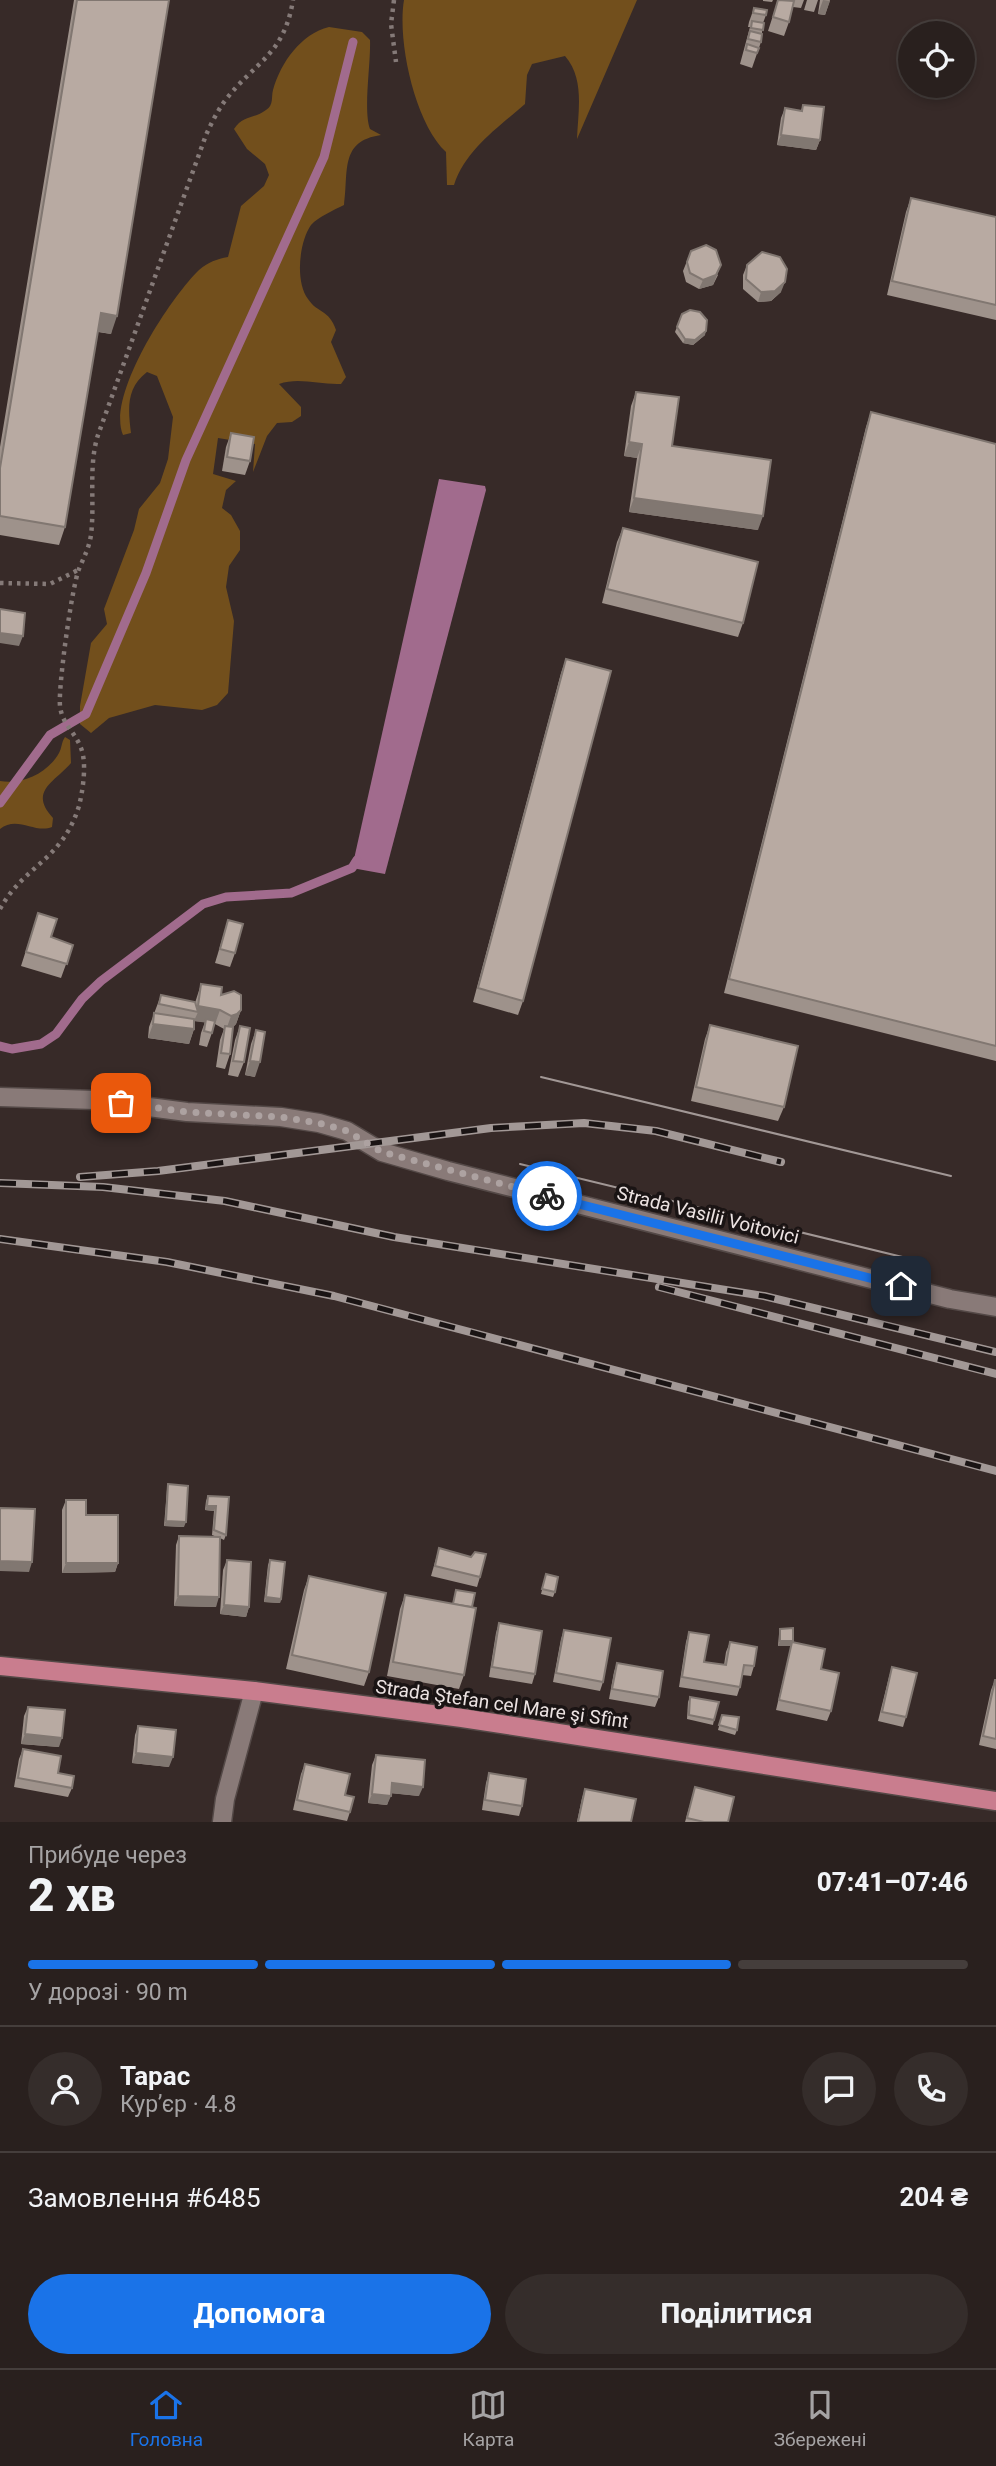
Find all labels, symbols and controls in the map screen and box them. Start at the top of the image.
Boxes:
map controls [898,21,975,98]
button: locate [898,21,975,98]
pin [91,1073,151,1133]
icon: bag [102,1084,140,1122]
courier [512,1161,582,1231]
icon: bike [528,1177,566,1215]
street label: Strada Vasilii Voitovici [615,1181,801,1249]
pin [871,1256,931,1316]
icon: home [882,1267,920,1305]
street label: Strada Ştefan cel Mare şi Sfînt [374,1675,630,1733]
text: Прибуде через [28,1842,187,1869]
text: 07:41–07:46 [817,1867,968,1897]
text: 2 хв [28,1868,115,1922]
text: У дорозі · 90 m [28,1979,188,2006]
button: person [28,2052,102,2126]
button: chat [802,2052,876,2126]
button: phone [894,2052,968,2126]
text: Тарас [120,2061,190,2091]
text: Кур’єр · 4.8 [120,2091,236,2118]
text: 204 ₴ [899,2182,968,2212]
text: Замовлення #6485 [28,2183,261,2213]
button: Допомога [28,2274,491,2354]
button: Поділитися [505,2274,968,2354]
tab: Головна [130,2386,203,2451]
tab: Карта [463,2386,514,2451]
tab: Збережені [774,2386,866,2451]

